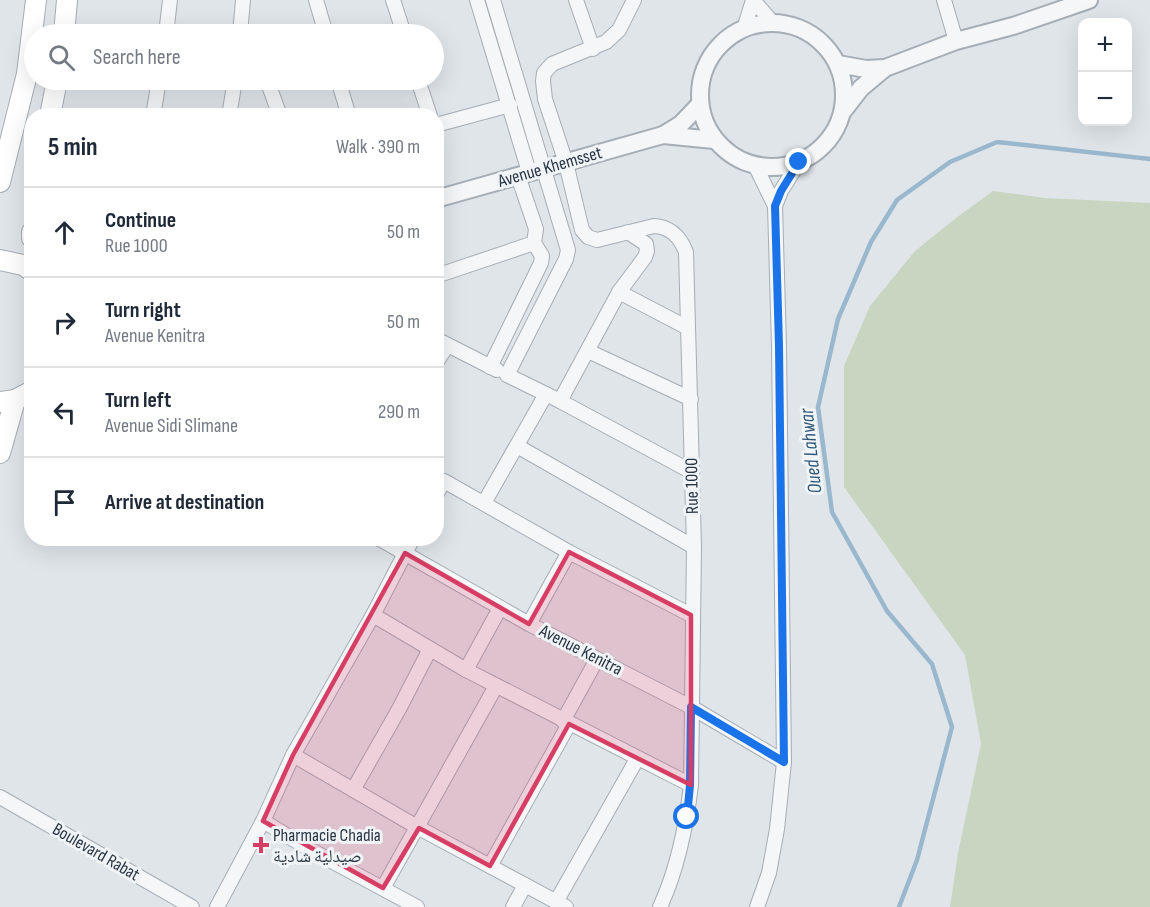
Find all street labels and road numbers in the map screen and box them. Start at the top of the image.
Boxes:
street label: Avenue Khemsset [495,142,605,192]
street label: Rue 1000 [681,458,703,514]
street label: Avenue Kenitra [535,620,626,680]
street label: Boulevard Rabat [49,819,144,886]

